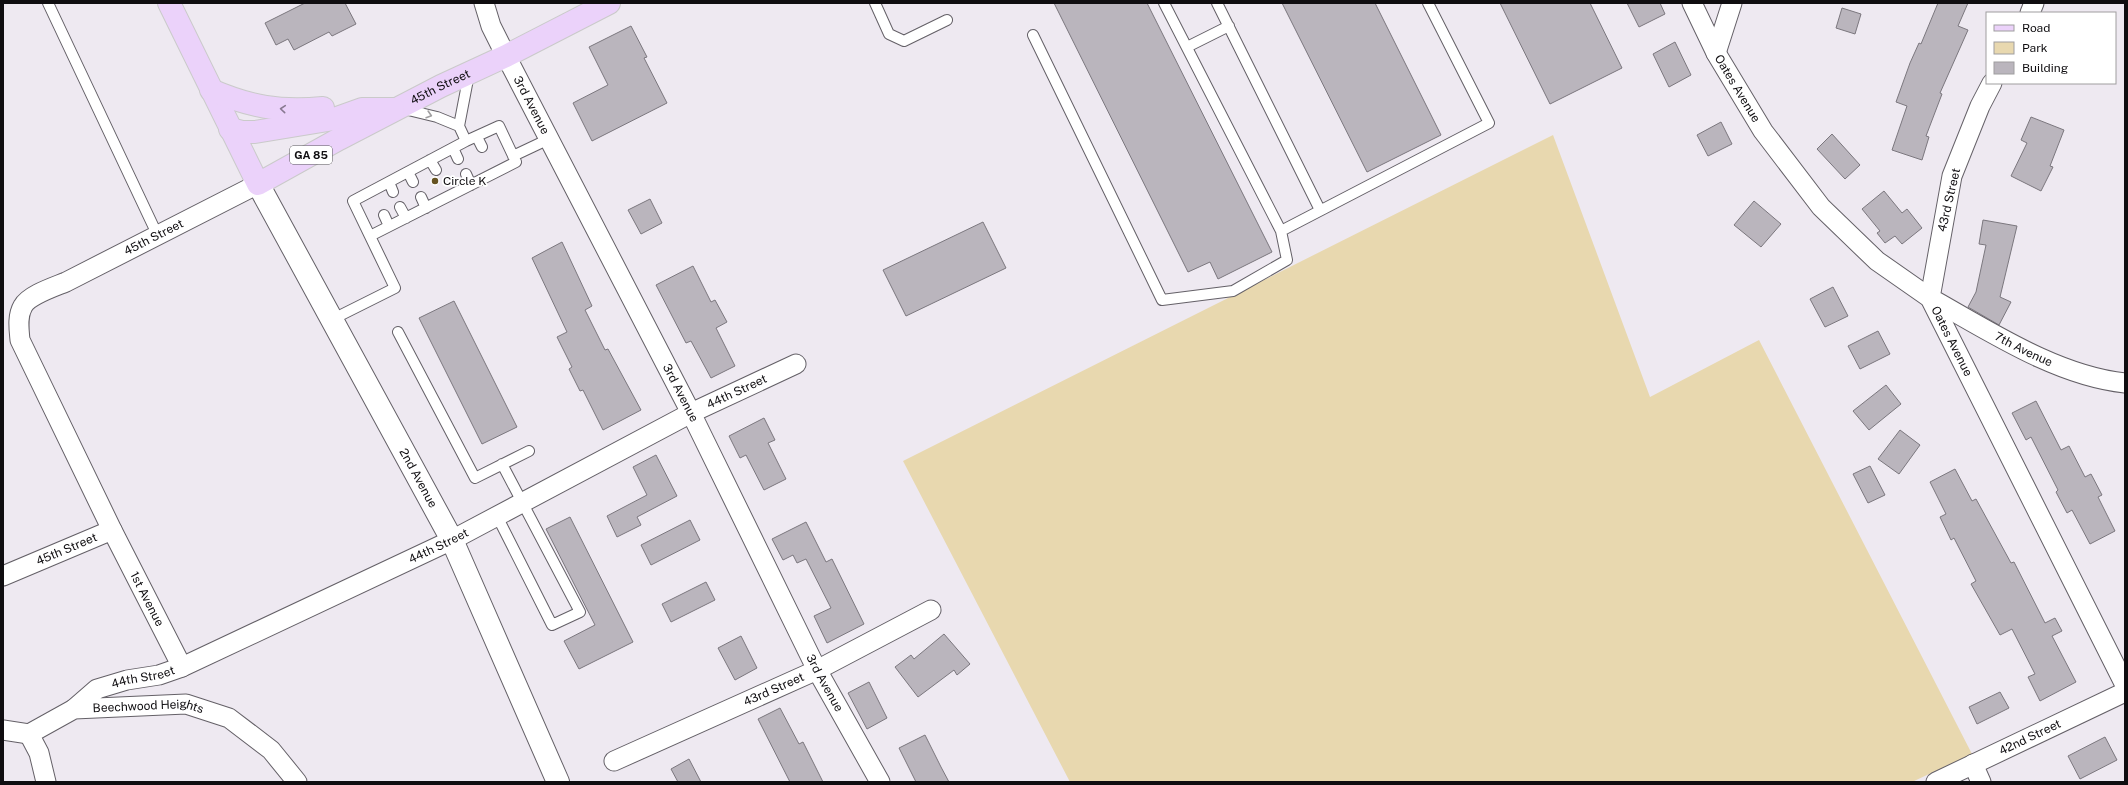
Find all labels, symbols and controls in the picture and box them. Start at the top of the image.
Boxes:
legend [1986,12,2116,84]
text: Road [2022,21,2050,35]
text: Park [2022,41,2048,55]
street label: Oates Avenue [1712,52,1763,125]
text: Building [2022,61,2068,75]
street label: 45th Street [408,66,472,108]
street label: 3rd Avenue [511,74,552,137]
one-way arrow [280,105,286,114]
one-way arrow [425,110,432,119]
road number: GA 85 [290,146,332,164]
street label: 43rd Street [1935,167,1963,233]
place label: Circle K [443,174,487,188]
marker: Circle K [430,176,440,186]
street label: 45th Street [122,216,186,258]
street label: Oates Avenue [1928,304,1975,379]
street label: 7th Avenue [1992,329,2055,369]
street label: 3rd Avenue [660,361,701,424]
street label: 44th Street [704,372,769,412]
street label: 2nd Avenue [396,446,440,510]
street label: 44th Street [406,525,471,566]
street label: 45th Street [34,530,99,568]
street label: 1st Avenue [127,569,167,629]
street label: 3rd Avenue [803,652,846,714]
street label: 44th Street [110,663,177,691]
street label: 43rd Street [741,670,806,709]
street label: Beechwood Heights [92,697,205,716]
street label: 42nd Street [1997,716,2063,758]

